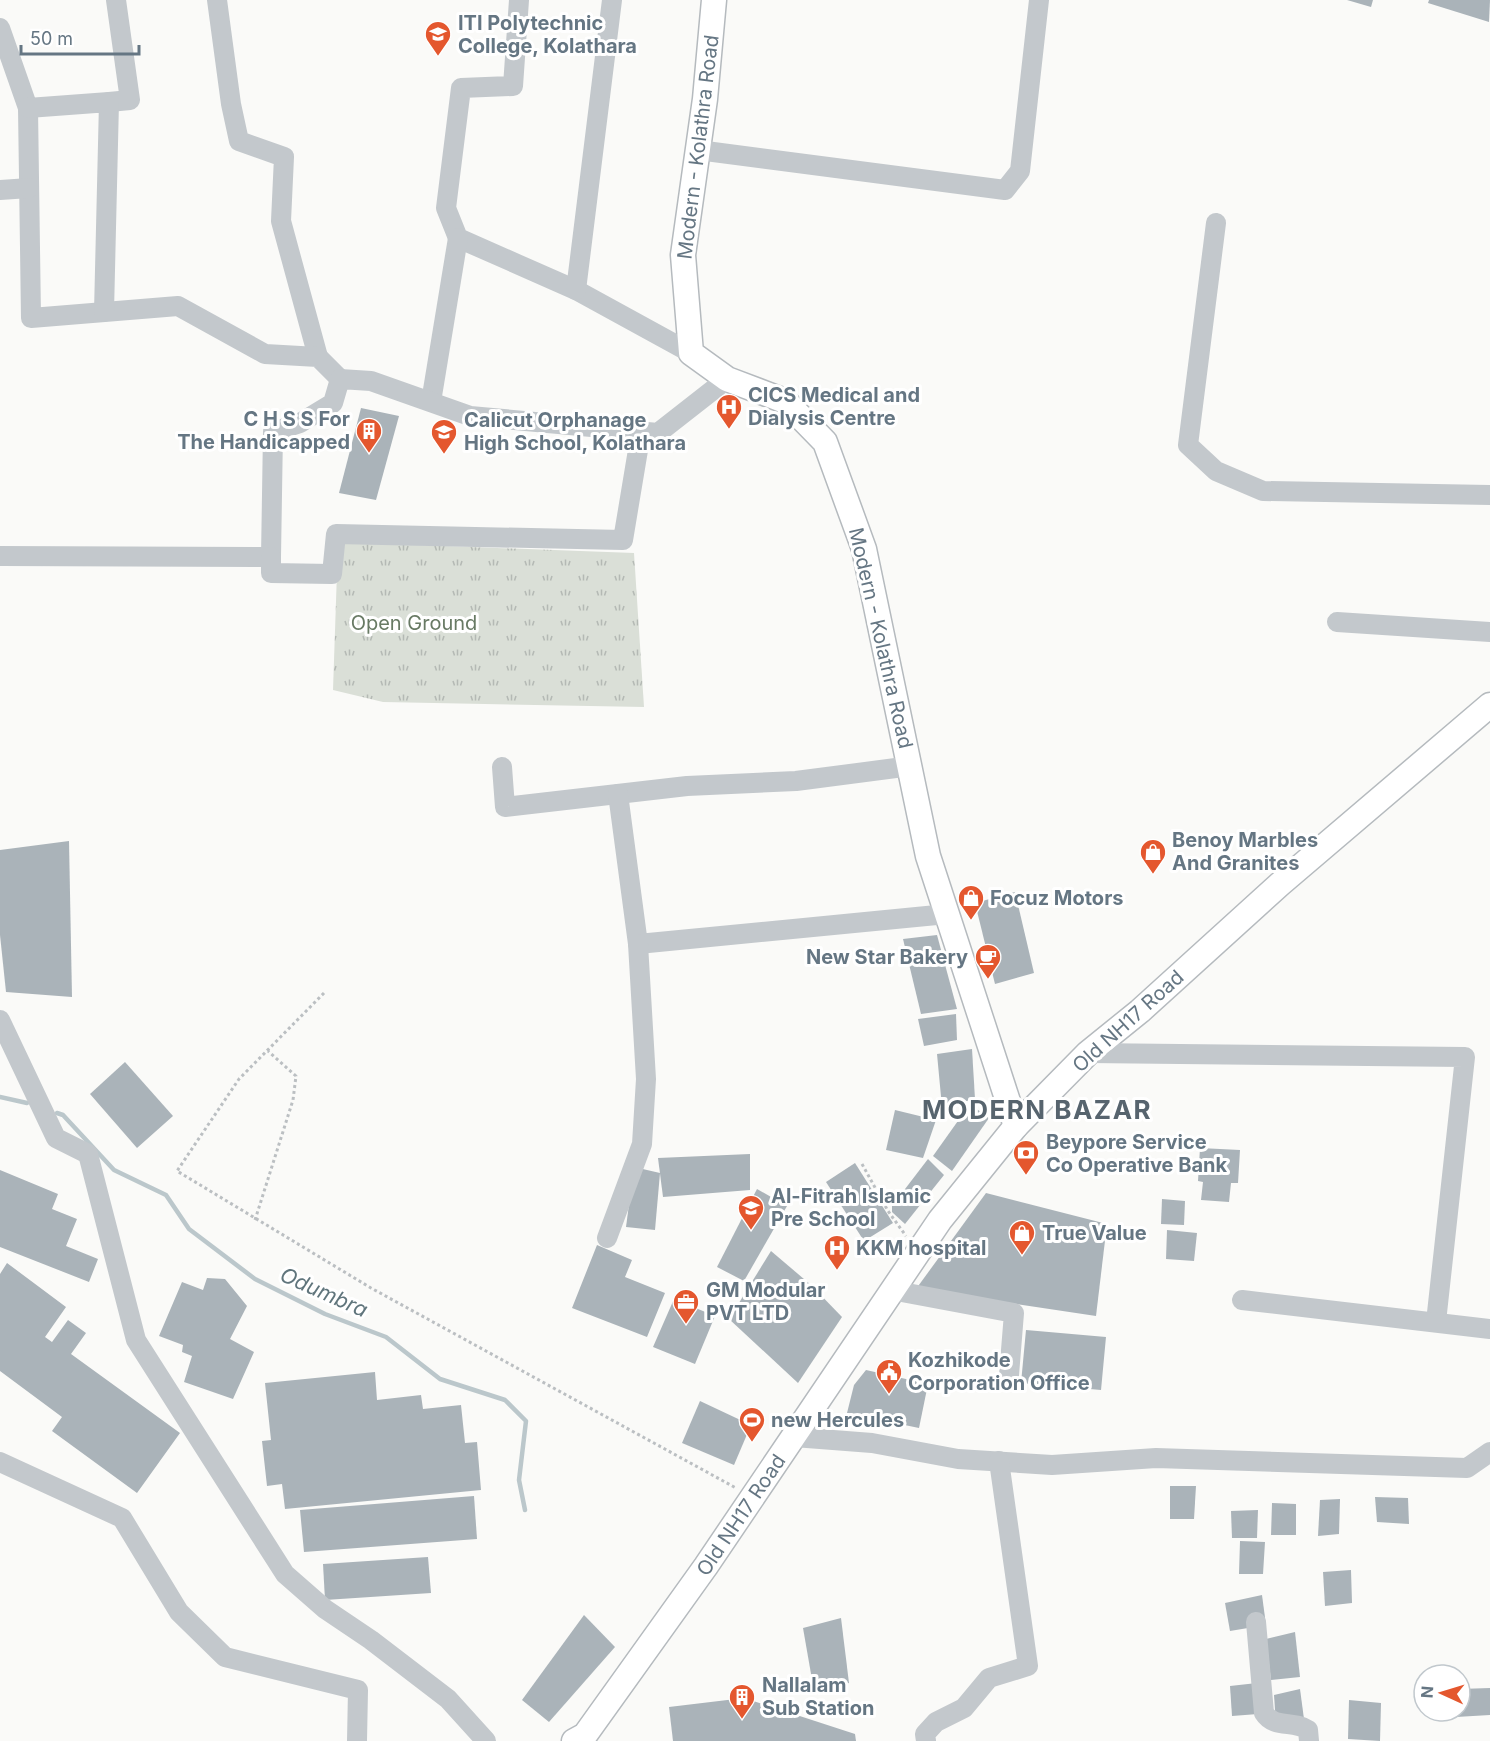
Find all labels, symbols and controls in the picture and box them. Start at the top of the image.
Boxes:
place label: ITI Polytechnic College, Kolathara [458,11,637,58]
scale bar [21,18,140,56]
school or university icon: ITI Polytechnic College, Kolathara [423,19,453,57]
text: 50 m [30,28,73,49]
street label: Modern - Kolathra Road [672,33,724,261]
place label: CICS Medical and Dialysis Centre [748,383,920,430]
hospital icon: CICS Medical and Dialysis Centre [714,392,744,430]
place label: C H S S For The Handicapped [177,407,350,454]
place label: Calicut Orphanage High School, Kolathara [464,408,686,455]
building icon: C H S S For The Handicapped [354,416,384,454]
school or university icon: Calicut Orphanage High School, Kolathara [429,417,459,455]
street label: Modern - Kolathra Road [844,525,918,751]
park label: Open Ground [351,611,477,635]
place label: Benoy Marbles And Granites [1172,828,1318,875]
shop icon: Benoy Marbles And Granites [1138,837,1168,875]
shop icon: Focuz Motors [956,883,986,921]
place label: Focuz Motors [990,886,1123,910]
cafe icon: New Star Bakery [973,942,1003,980]
place label: New Star Bakery [806,945,968,969]
street label: Old NH17 Road [1067,965,1189,1077]
district label: MODERN BAZAR [922,1094,1152,1125]
place label: Beypore Service Co Operative Bank [1046,1130,1228,1177]
bank icon: Beypore Service Co Operative Bank [1011,1138,1041,1176]
place label: Al-Fitrah Islamic Pre School [771,1184,931,1231]
school or university icon: Al-Fitrah Islamic Pre School [736,1193,766,1231]
shop icon: True Value [1007,1218,1037,1256]
place label: True Value [1042,1221,1147,1245]
hospital icon: KKM hospital [822,1233,852,1271]
place label: KKM hospital [856,1236,987,1260]
water label: Odumbra [276,1262,372,1322]
place label: GM Modular PVT LTD [706,1278,826,1325]
office icon: GM Modular PVT LTD [671,1287,701,1325]
place label: Kozhikode Corporation Office [908,1348,1090,1395]
public building icon: Kozhikode Corporation Office [874,1357,904,1395]
sports icon: new Hercules [737,1405,767,1443]
place label: new Hercules [771,1408,904,1432]
street label: Old NH17 Road [692,1450,790,1580]
north arrow [1412,1663,1472,1723]
place label: Nallalam Sub Station [762,1673,874,1720]
building icon: Nallalam Sub Station [727,1682,757,1720]
text: N [1417,1685,1437,1699]

